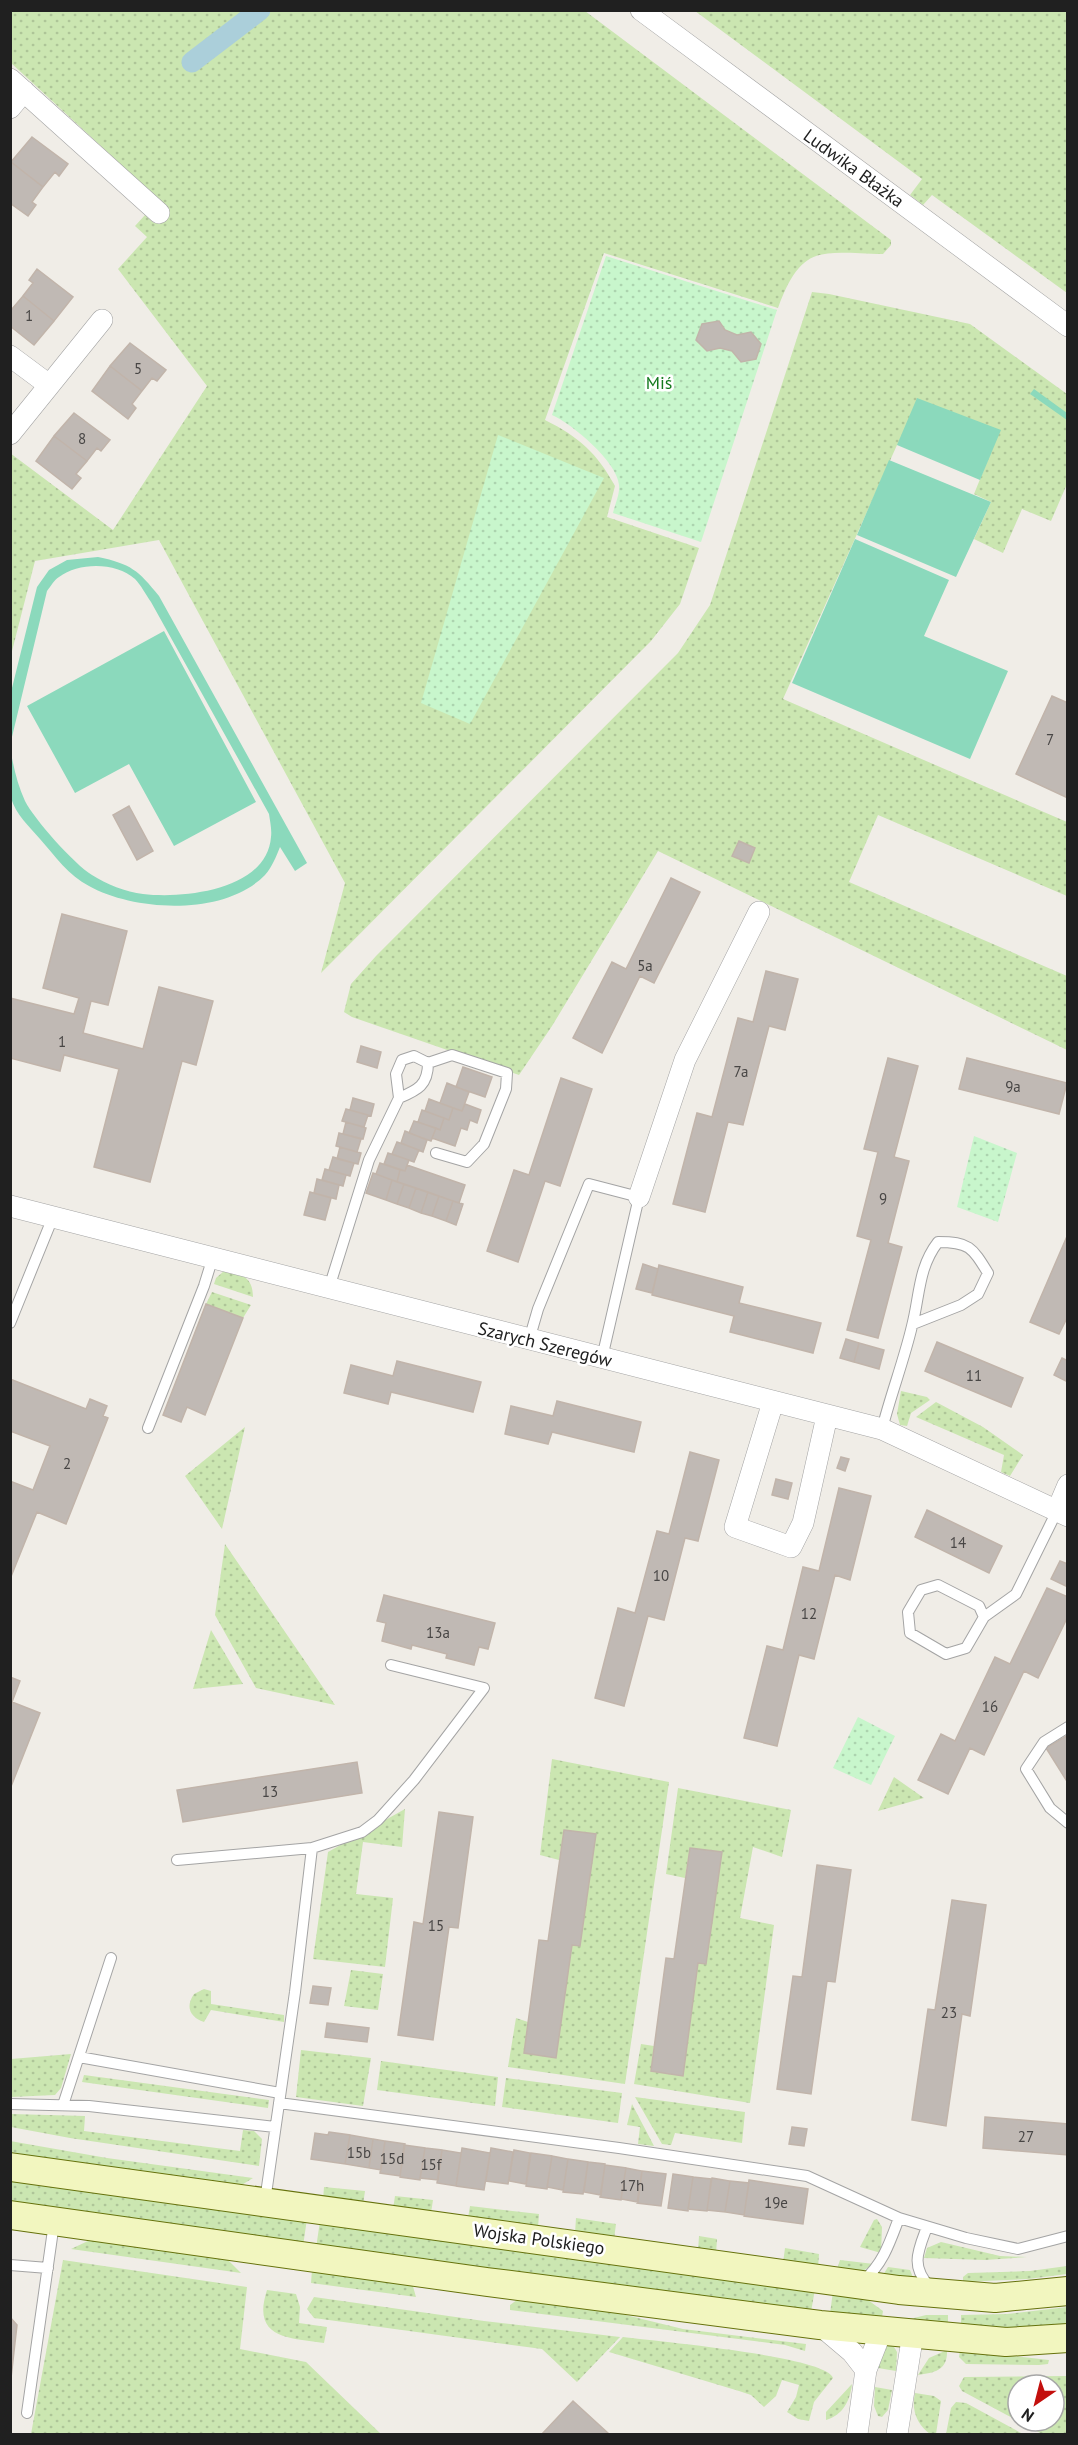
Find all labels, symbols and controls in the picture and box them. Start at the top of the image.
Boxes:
street label: Ludwika Błażka [799,124,909,212]
house number: 1 [25,306,33,325]
house number: 5 [134,359,142,378]
park label: Miś [646,371,672,394]
house number: 8 [78,429,86,448]
house number: 7 [1046,730,1054,749]
house number: 5a [637,956,653,975]
house number: 1 [58,1032,66,1051]
house number: 7a [734,1062,748,1081]
house number: 9a [1005,1077,1021,1096]
house number: 9 [879,1189,887,1208]
street label: Szarych Szeregów [476,1316,615,1372]
house number: 11 [966,1366,982,1385]
house number: 2 [63,1454,71,1473]
house number: 14 [950,1533,966,1552]
house number: 10 [653,1566,669,1585]
house number: 12 [801,1604,817,1623]
house number: 13a [426,1623,450,1642]
house number: 16 [982,1697,998,1716]
house number: 13 [262,1782,278,1801]
house number: 15 [428,1916,444,1935]
house number: 23 [941,2003,957,2022]
house number: 27 [1018,2127,1034,2146]
house number: 15b [347,2143,371,2162]
house number: 15d [380,2149,404,2168]
house number: 15f [420,2155,443,2174]
house number: 17h [620,2176,644,2195]
house number: 19e [764,2193,788,2212]
street label: Wojska Polskiego [472,2218,606,2260]
north arrow [1006,2373,1066,2433]
text: N [1017,2404,1037,2426]

